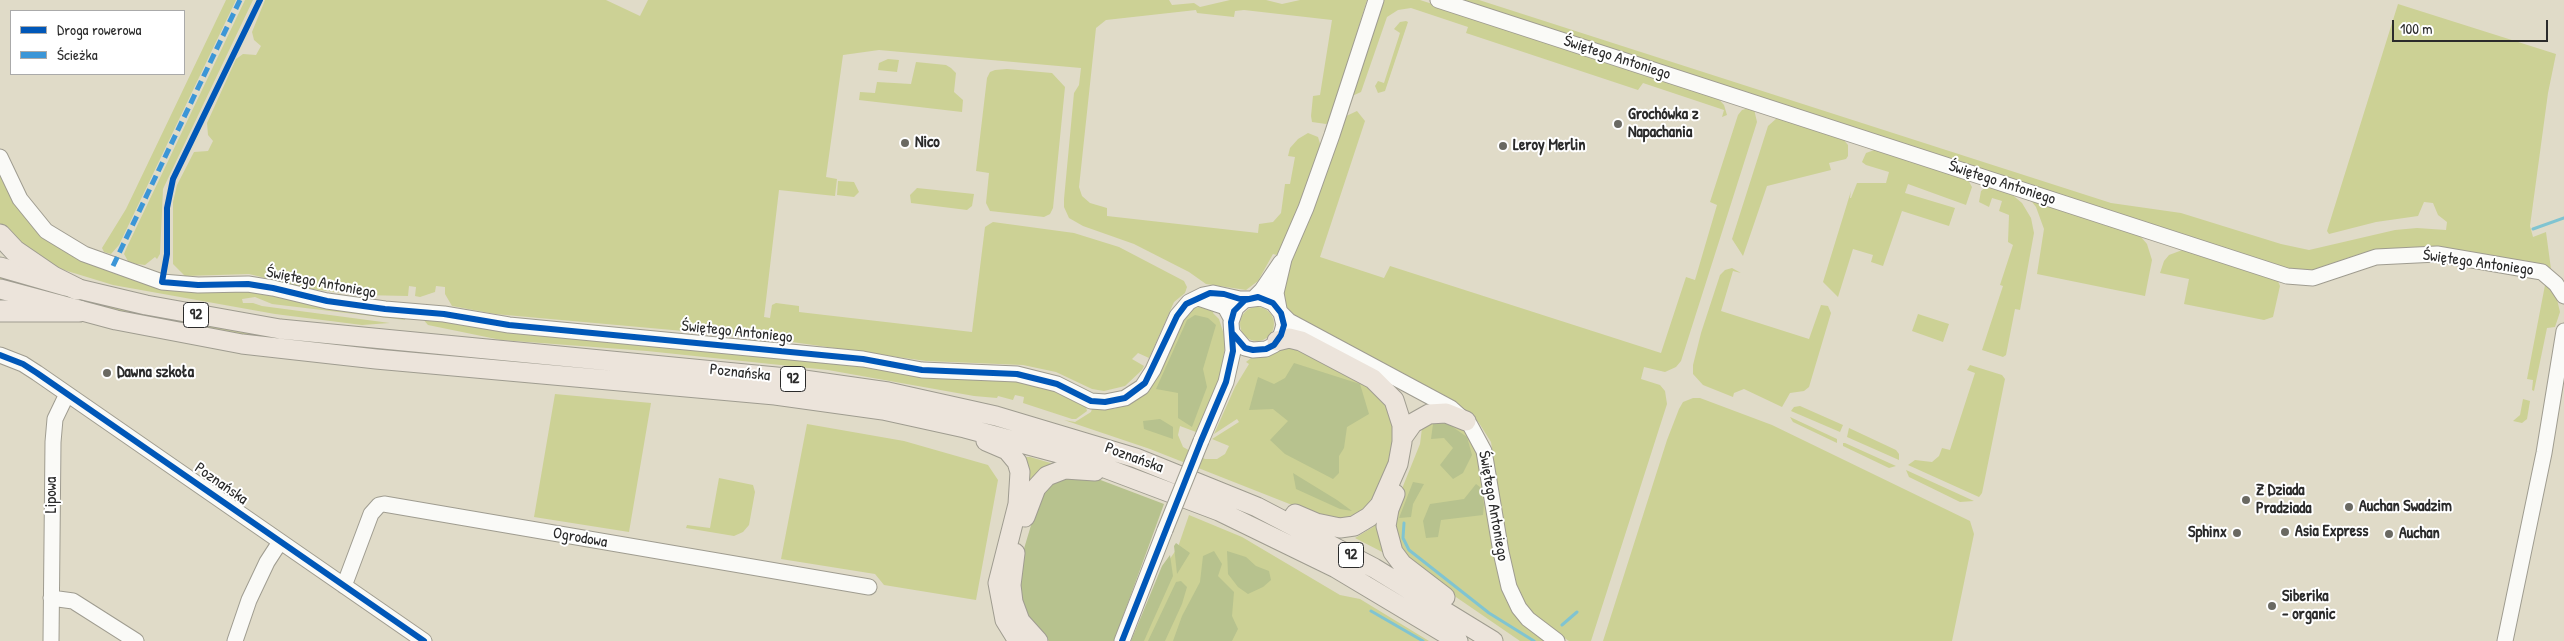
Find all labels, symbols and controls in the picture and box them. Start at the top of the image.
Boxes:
legend [10,10,185,75]
scale bar [2394,10,2550,42]
text: 100 m [2400,18,2433,39]
text: Droga rowerowa [57,19,141,40]
street label: Świętego Antoniego [1561,32,1673,84]
text: Ścieżka [57,44,98,65]
place label: Grochówka z Napachania [1628,105,1699,143]
marker: Grochówka z Napachania [1612,118,1624,130]
place label: Nico [915,133,940,153]
place label: Leroy Merlin [1513,136,1585,156]
marker: Nico [899,137,911,149]
marker: Leroy Merlin [1497,140,1509,152]
street label: Świętego Antoniego [1946,157,2058,209]
street label: Świętego Antoniego [2421,246,2535,280]
street label: Świętego Antoniego [264,263,378,303]
road number: 92 [184,302,208,328]
street label: Świętego Antoniego [681,317,793,347]
street label: Poznańska [709,360,771,386]
place label: Dawna szkoła [117,363,194,383]
road number: 92 [780,366,806,392]
marker: Dawna szkoła [101,367,113,379]
street label: Poznańska [1102,439,1166,477]
street label: Świętego Antoniego [1474,449,1512,563]
street label: Poznańska [191,459,251,509]
street label: Lipowa [42,477,62,513]
place label: Z Dziada Pradziada [2256,481,2312,519]
marker: Z Dziada Pradziada [2240,494,2252,506]
place label: Auchan Swadzim [2359,497,2452,517]
marker: Auchan Swadzim [2343,501,2355,513]
place label: Asia Express [2295,522,2368,542]
place label: Sphinx [2188,523,2227,543]
street label: Ogrodowa [551,524,609,552]
place label: Auchan [2399,524,2440,544]
marker: Asia Express [2279,526,2291,538]
marker: Sphinx [2231,527,2243,539]
marker: Auchan [2383,528,2395,540]
road number: 92 [1338,542,1364,568]
place label: Siberika - organic [2282,587,2335,625]
marker: Siberika - organic [2266,600,2278,612]

